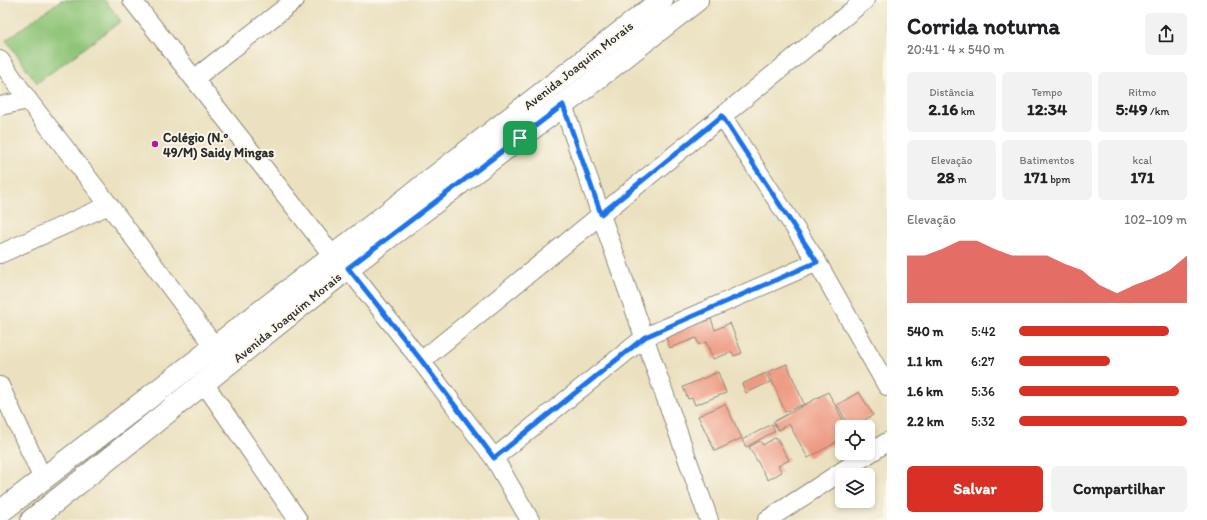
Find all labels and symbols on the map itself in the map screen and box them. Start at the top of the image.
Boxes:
street label: Avenida Joaquim Morais [521,18,636,113]
pin [503,121,537,155]
place label: Colégio (N.º 49/M) Saidy Mingas [163,130,274,161]
marker: Colégio (N.º 49/M) Saidy Mingas [150,139,160,149]
street label: Avenida Joaquim Morais [230,269,345,366]

